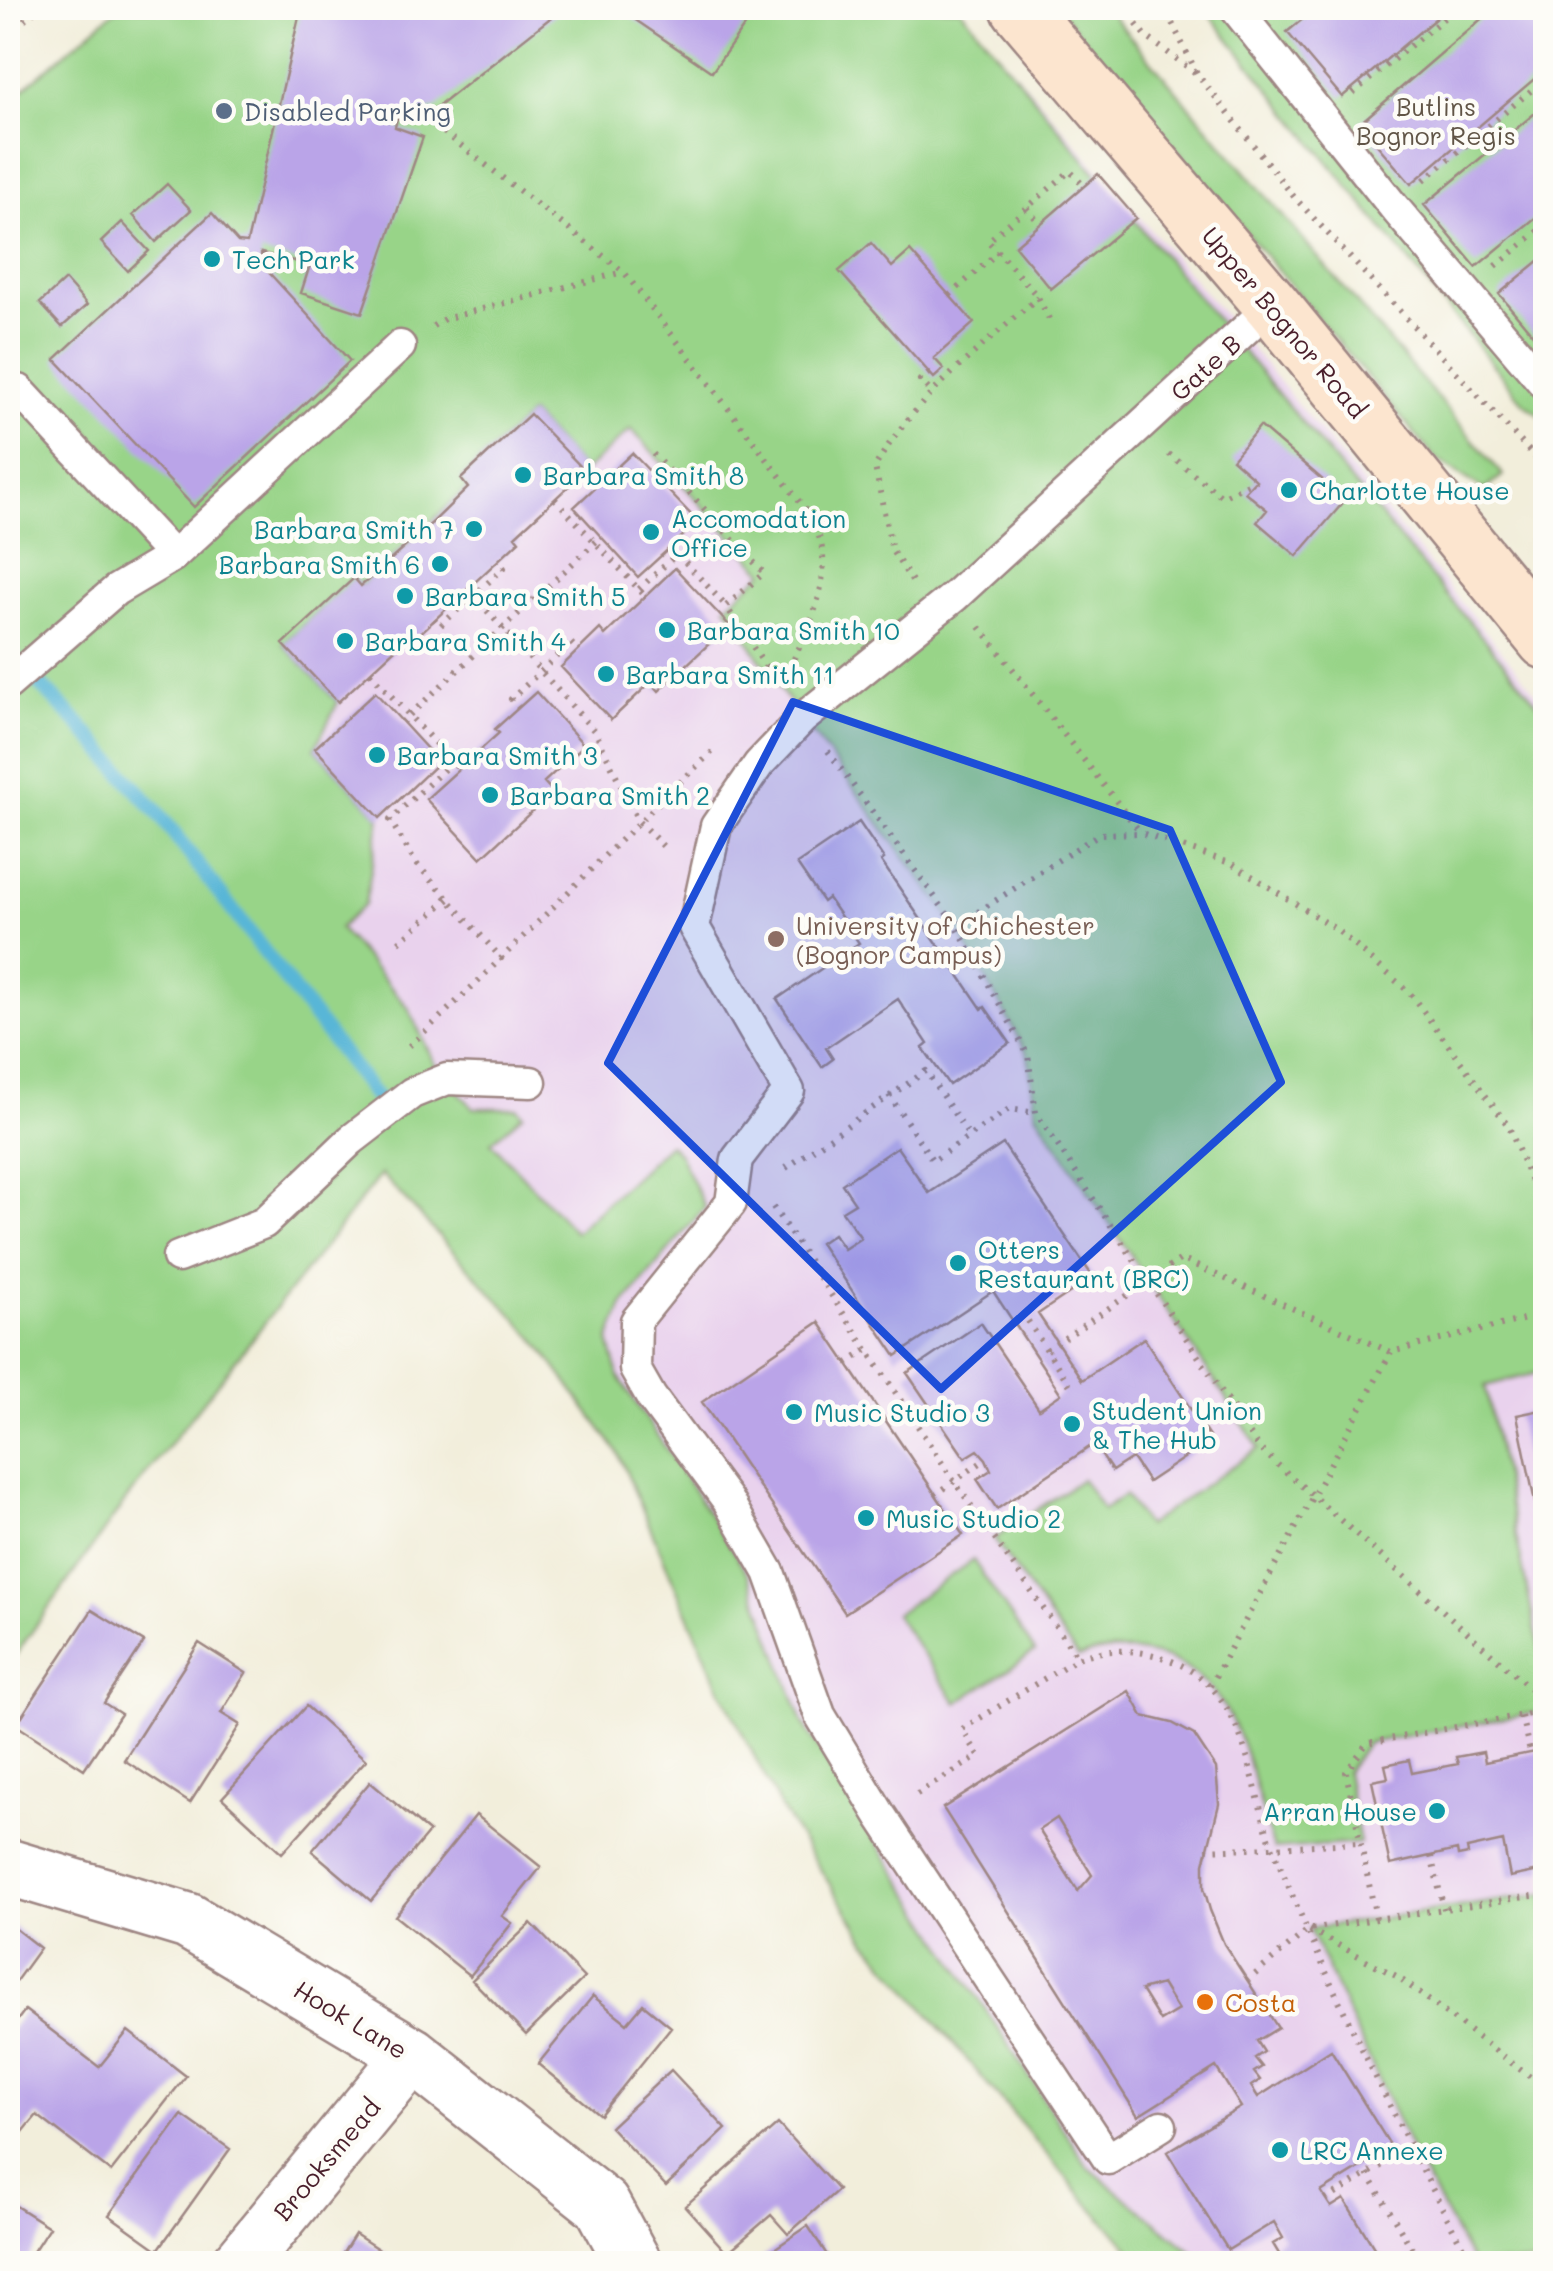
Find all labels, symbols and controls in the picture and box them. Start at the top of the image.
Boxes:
park label: Butlins Bognor Regis [1356,90,1516,151]
place label: Disabled Parking [244,95,451,127]
marker: Disabled Parking [213,100,235,122]
street label: Upper Bognor Road [1196,220,1374,424]
place label: Tech Park [232,243,355,275]
marker: Tech Park [201,248,223,270]
street label: Gate B [1163,327,1247,407]
place label: Barbara Smith 8 [543,459,744,491]
marker: Barbara Smith 8 [512,464,534,486]
place label: Charlotte House [1309,474,1510,506]
marker: Charlotte House [1278,479,1300,501]
place label: Accomodation Office [671,502,846,563]
place label: Barbara Smith 7 [254,513,454,545]
marker: Barbara Smith 7 [463,518,485,540]
marker: Accomodation Office [640,521,662,543]
place label: Barbara Smith 6 [219,548,420,580]
marker: Barbara Smith 6 [429,553,451,575]
place label: Barbara Smith 5 [425,580,626,612]
marker: Barbara Smith 5 [394,585,416,607]
place label: Barbara Smith 10 [687,614,900,646]
marker: Barbara Smith 10 [656,619,678,641]
place label: Barbara Smith 4 [365,625,566,657]
marker: Barbara Smith 4 [334,630,356,652]
place label: Barbara Smith 11 [626,658,834,690]
marker: Barbara Smith 11 [595,663,617,685]
place label: Barbara Smith 3 [397,739,598,771]
marker: Barbara Smith 3 [366,744,388,766]
place label: Barbara Smith 2 [510,779,710,811]
marker: Barbara Smith 2 [479,784,501,806]
place label: University of Chichester (Bognor Campus) [796,909,1095,970]
marker: University of Chichester (Bognor Campus) [765,928,787,950]
place label: Otters Restaurant (BRC) [978,1233,1189,1294]
marker: Otters Restaurant (BRC) [947,1252,969,1274]
place label: Student Union & The Hub [1092,1394,1262,1455]
place label: Music Studio 3 [814,1396,990,1428]
marker: Music Studio 3 [783,1401,805,1423]
marker: Student Union & The Hub [1061,1413,1083,1435]
place label: Music Studio 2 [886,1502,1061,1534]
marker: Music Studio 2 [855,1507,877,1529]
place label: Arran House [1263,1795,1417,1827]
marker: Arran House [1426,1800,1448,1822]
street label: Hook Lane [288,1973,414,2065]
place label: Costa [1225,1986,1296,2018]
marker: Costa [1194,1991,1216,2013]
street label: Brooksmead [266,2091,386,2227]
place label: LRC Annexe [1300,2134,1444,2166]
marker: LRC Annexe [1269,2139,1291,2161]

